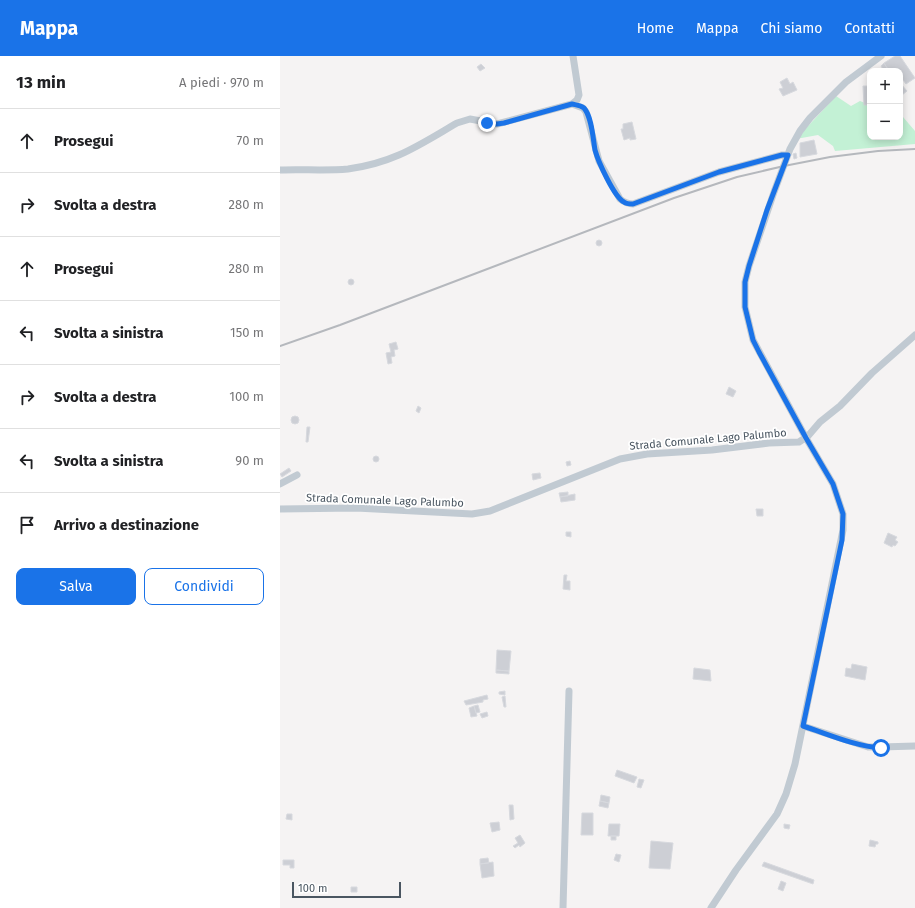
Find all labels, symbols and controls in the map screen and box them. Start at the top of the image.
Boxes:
text: Mappa [20,17,78,40]
text: Home [637,20,674,37]
text: Mappa [696,20,739,37]
text: Chi siamo [761,20,822,37]
text: Contatti [844,20,895,37]
map controls [867,68,903,140]
button: + [867,68,903,104]
text: 13 min [16,72,66,93]
text: A piedi · 970 m [179,75,264,90]
button: − [867,104,903,140]
route end [478,114,496,132]
icon: ahead [16,130,38,152]
text: Prosegui [54,132,113,150]
text: 70 m [237,133,264,148]
icon: right [16,194,38,216]
text: Svolta a destra [54,196,156,214]
text: 280 m [229,197,264,212]
icon: ahead [16,258,38,280]
text: Prosegui [54,260,113,278]
text: 280 m [229,261,264,276]
icon: left [16,322,38,344]
text: Svolta a sinistra [54,324,164,342]
text: 150 m [230,325,264,340]
icon: right [16,386,38,408]
text: Svolta a destra [54,388,156,406]
text: 100 m [229,389,264,404]
street label: Strada Comunale Lago Palumbo [629,426,787,453]
icon: left [16,450,38,472]
text: Svolta a sinistra [54,452,164,470]
text: 90 m [235,453,264,468]
street label: Strada Comunale Lago Palumbo [306,491,464,510]
icon: arrive [16,514,38,536]
text: Arrivo a destinazione [54,516,199,534]
button: Salva [16,568,136,605]
button: Condividi [144,568,264,605]
route start [872,739,890,757]
scale bar [292,880,401,899]
text: 100 m [298,882,327,895]

